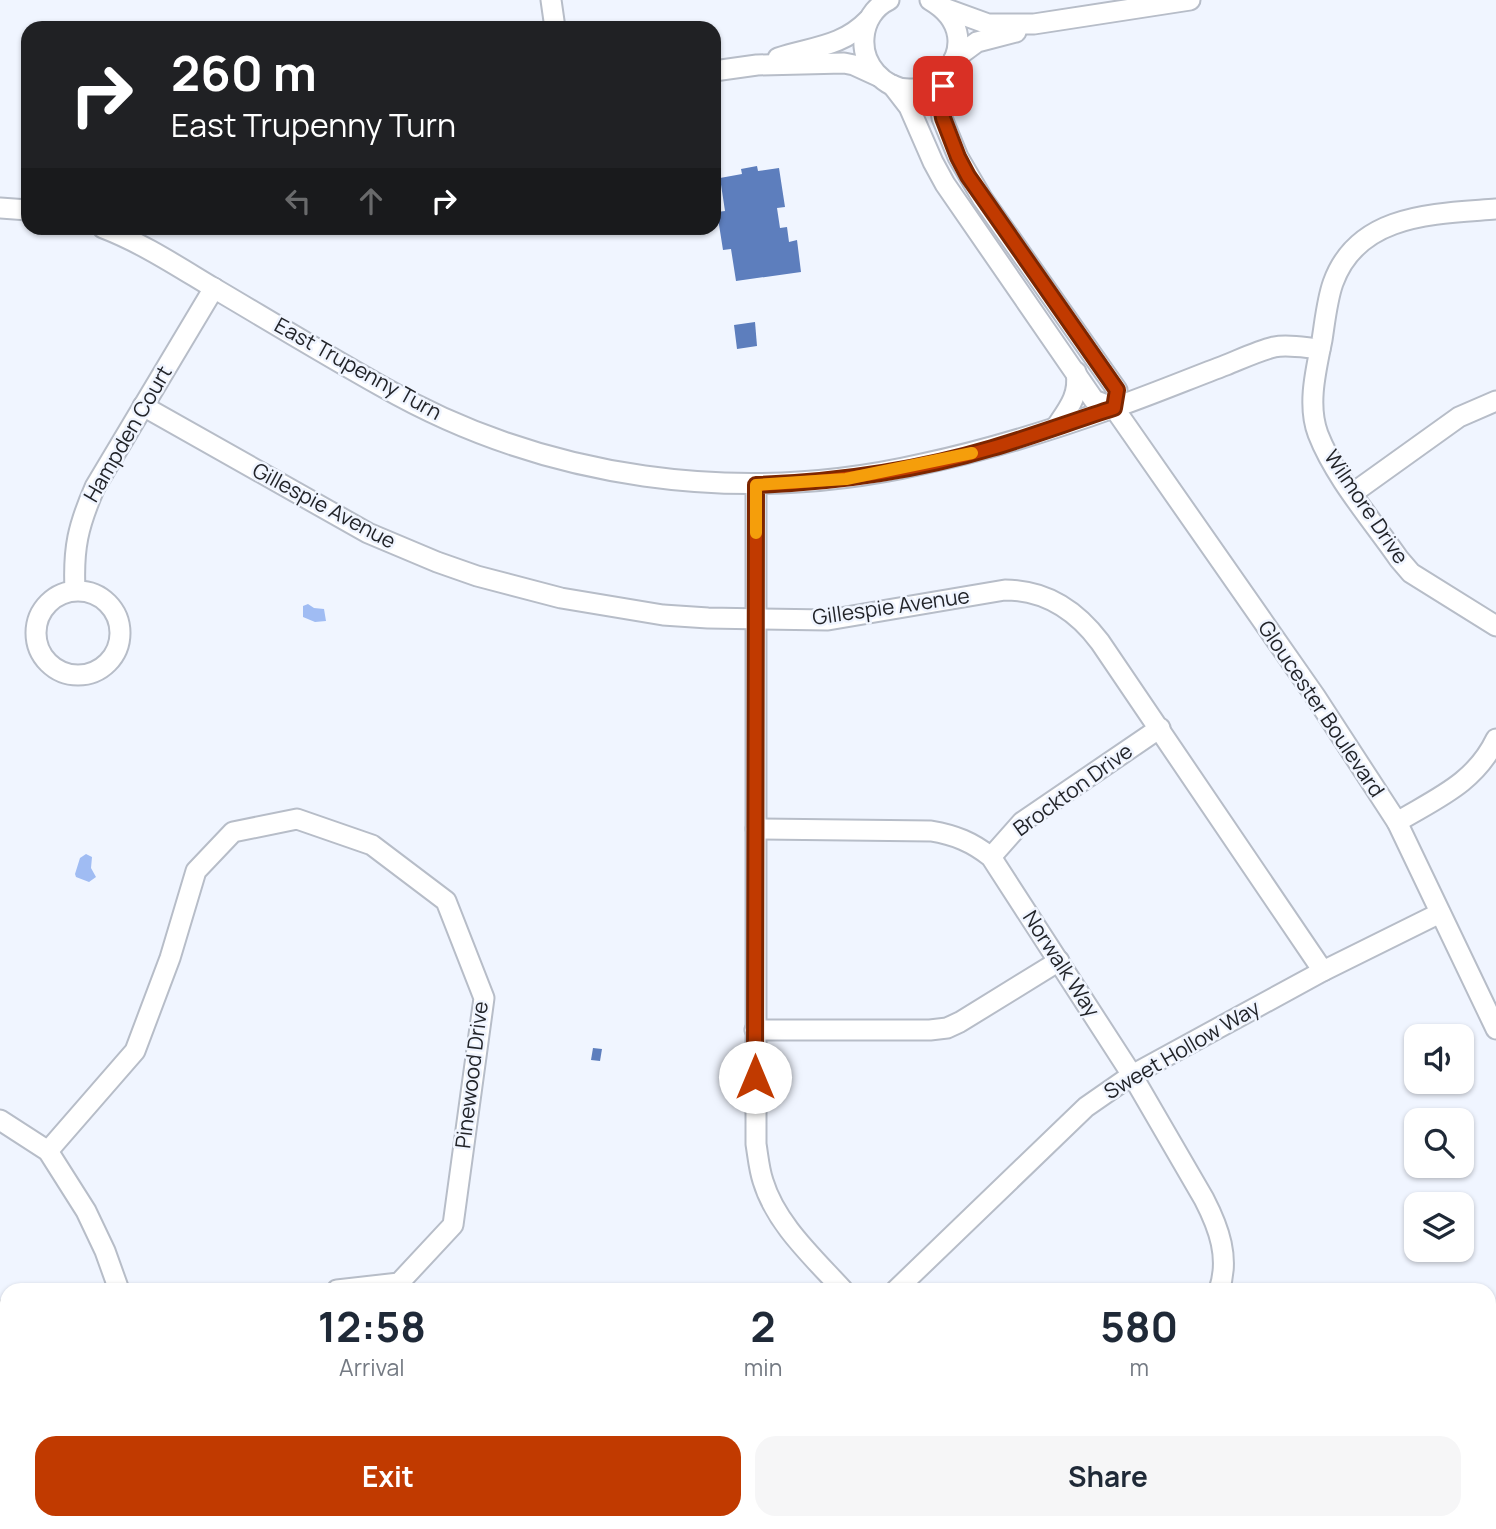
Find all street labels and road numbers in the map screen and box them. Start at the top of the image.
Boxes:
street label: East Trupenny Turn [270,311,447,426]
street label: Hampden Court [77,360,178,507]
street label: Wilmore Drive [1318,444,1415,569]
street label: Gillespie Avenue [248,456,401,555]
street label: Gillespie Avenue [810,581,971,631]
street label: Gloucester Boulevard [1252,615,1391,802]
street label: Brockton Drive [1007,736,1138,842]
street label: Norwalk Way [1017,905,1107,1022]
street label: Sweet Hollow Way [1098,993,1265,1105]
street label: Pinewood Drive [448,1000,494,1150]

